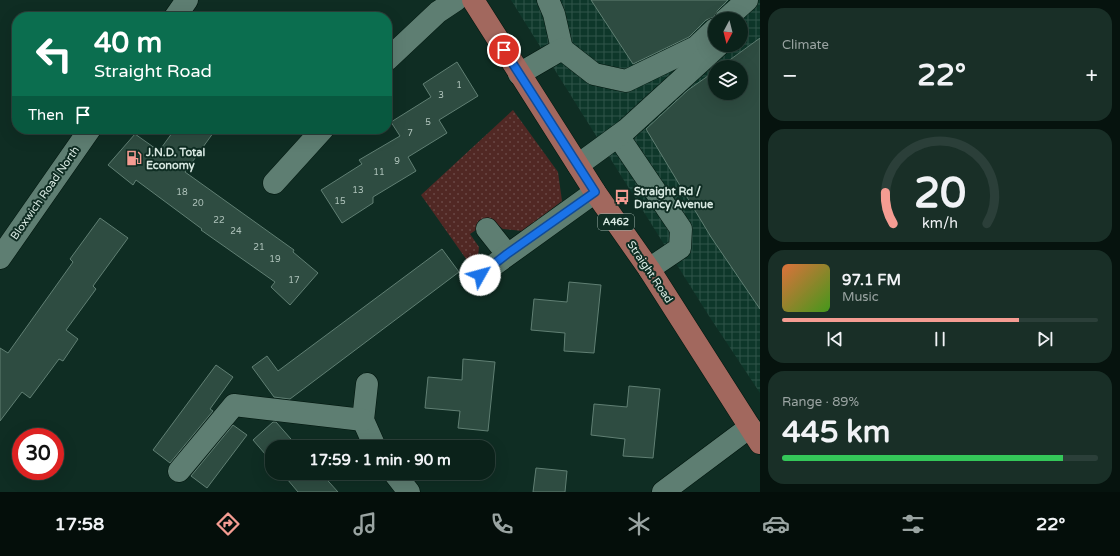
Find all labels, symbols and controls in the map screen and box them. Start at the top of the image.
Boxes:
north arrow [708,12,748,52]
map controls [708,12,748,100]
text: 40 m [94,26,162,60]
icon: left [28,28,80,80]
pin [487,33,521,67]
text: Climate [782,37,829,53]
icon: arrive [493,39,515,61]
text: 22° [917,57,966,94]
text: Straight Road [94,60,212,82]
button: layers [708,60,748,100]
text: − [782,63,798,89]
text: + [1086,63,1098,89]
house number: 1 [456,80,462,91]
house number: 3 [438,90,444,101]
icon: arrive [72,104,94,126]
text: Then [28,106,64,124]
house number: 5 [425,117,431,128]
house number: 7 [407,128,413,139]
street label: Bloxwich Road North [8,144,82,242]
place label: J.N.D. Total Economy [145,146,205,173]
fuel station icon: J.N.D. Total Economy [125,149,143,167]
house number: 9 [394,156,400,167]
house number: 11 [373,167,385,178]
text: 20 [914,168,966,218]
house number: 13 [352,185,364,196]
place label: Straight Rd / Drancy Avenue [634,185,714,212]
house number: 18 [176,187,188,198]
bus stop icon: Straight Rd / Drancy Avenue [613,188,631,206]
house number: 15 [334,196,346,207]
house number: 20 [192,198,204,209]
road number: A462 [598,214,634,230]
text: km/h [922,214,958,231]
house number: 22 [213,215,225,226]
house number: 24 [230,226,242,237]
street label: Straight Road [624,238,676,306]
house number: 21 [253,242,265,253]
house number: 19 [269,254,281,265]
position arrow [459,254,501,296]
text: 97.1 FM [842,271,901,289]
house number: 17 [288,275,300,286]
text: Music [842,289,879,305]
icon: previous [824,328,846,350]
icon: pause [929,328,951,350]
icon: next [1034,328,1056,350]
text: Range · 89% [782,394,859,410]
text: 445 km [782,414,890,451]
speed limit sign: 30 [12,428,64,480]
text: 17:59 · 1 min · 90 m [309,451,451,469]
icon: directions [214,510,242,538]
icon: music [351,510,379,538]
icon: phone [488,510,516,538]
icon: climate [625,510,653,538]
icon: car [762,510,790,538]
icon: filters [899,510,927,538]
text: 17:58 [55,513,104,535]
text: 22° [1036,513,1065,535]

